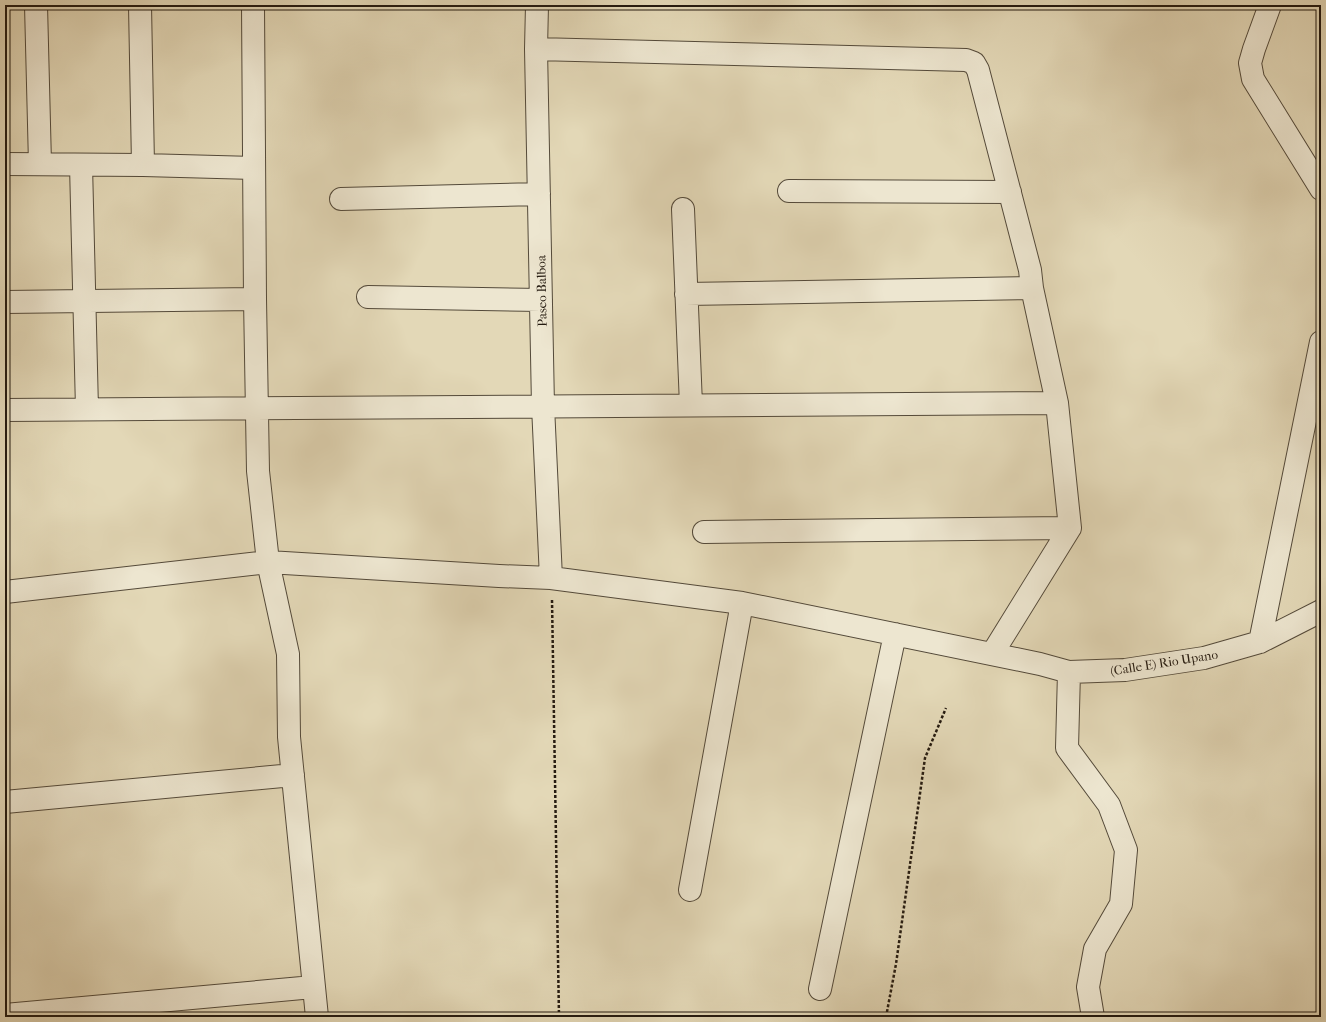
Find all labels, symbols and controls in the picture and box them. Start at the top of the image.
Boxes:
street label: Paseo Balboa [533,254,550,327]
street label: (Calle E) Rio Upano [1109,647,1219,678]

